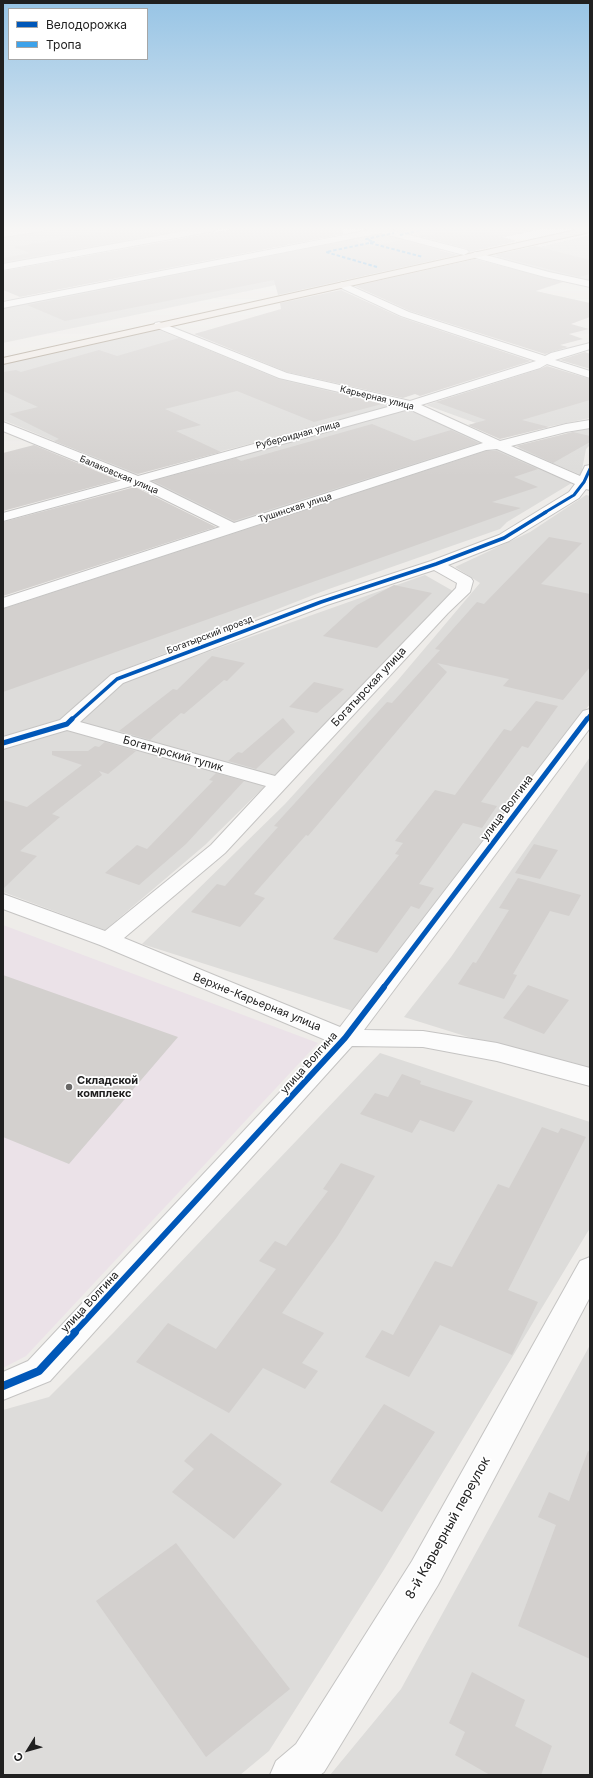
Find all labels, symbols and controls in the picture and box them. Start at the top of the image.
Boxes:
legend [8,8,148,60]
text: Велодорожка [46,17,127,32]
text: Тропа [46,37,81,52]
street label: Карьерная улица [339,384,415,412]
street label: Рубероидная улица [255,419,341,451]
street label: Балаковская улица [78,454,160,496]
street label: Тушинская улица [257,491,333,525]
street label: Богатырский проезд [165,614,255,656]
street label: Богатырская улица [329,645,409,729]
street label: Богатырский тупик [121,733,225,775]
street label: улица Волгина [478,773,536,843]
street label: Верхне-Карьерная улица [191,970,323,1034]
street label: улица Волгина [278,1029,340,1097]
place label: Складской комплекс [77,1074,138,1100]
marker: Складской комплекс [64,1082,74,1092]
street label: улица Волгина [58,1269,122,1335]
street label: 8-й Карьерный переулок [402,1454,494,1602]
north arrow [8,1730,48,1770]
text: С [10,1750,26,1765]

